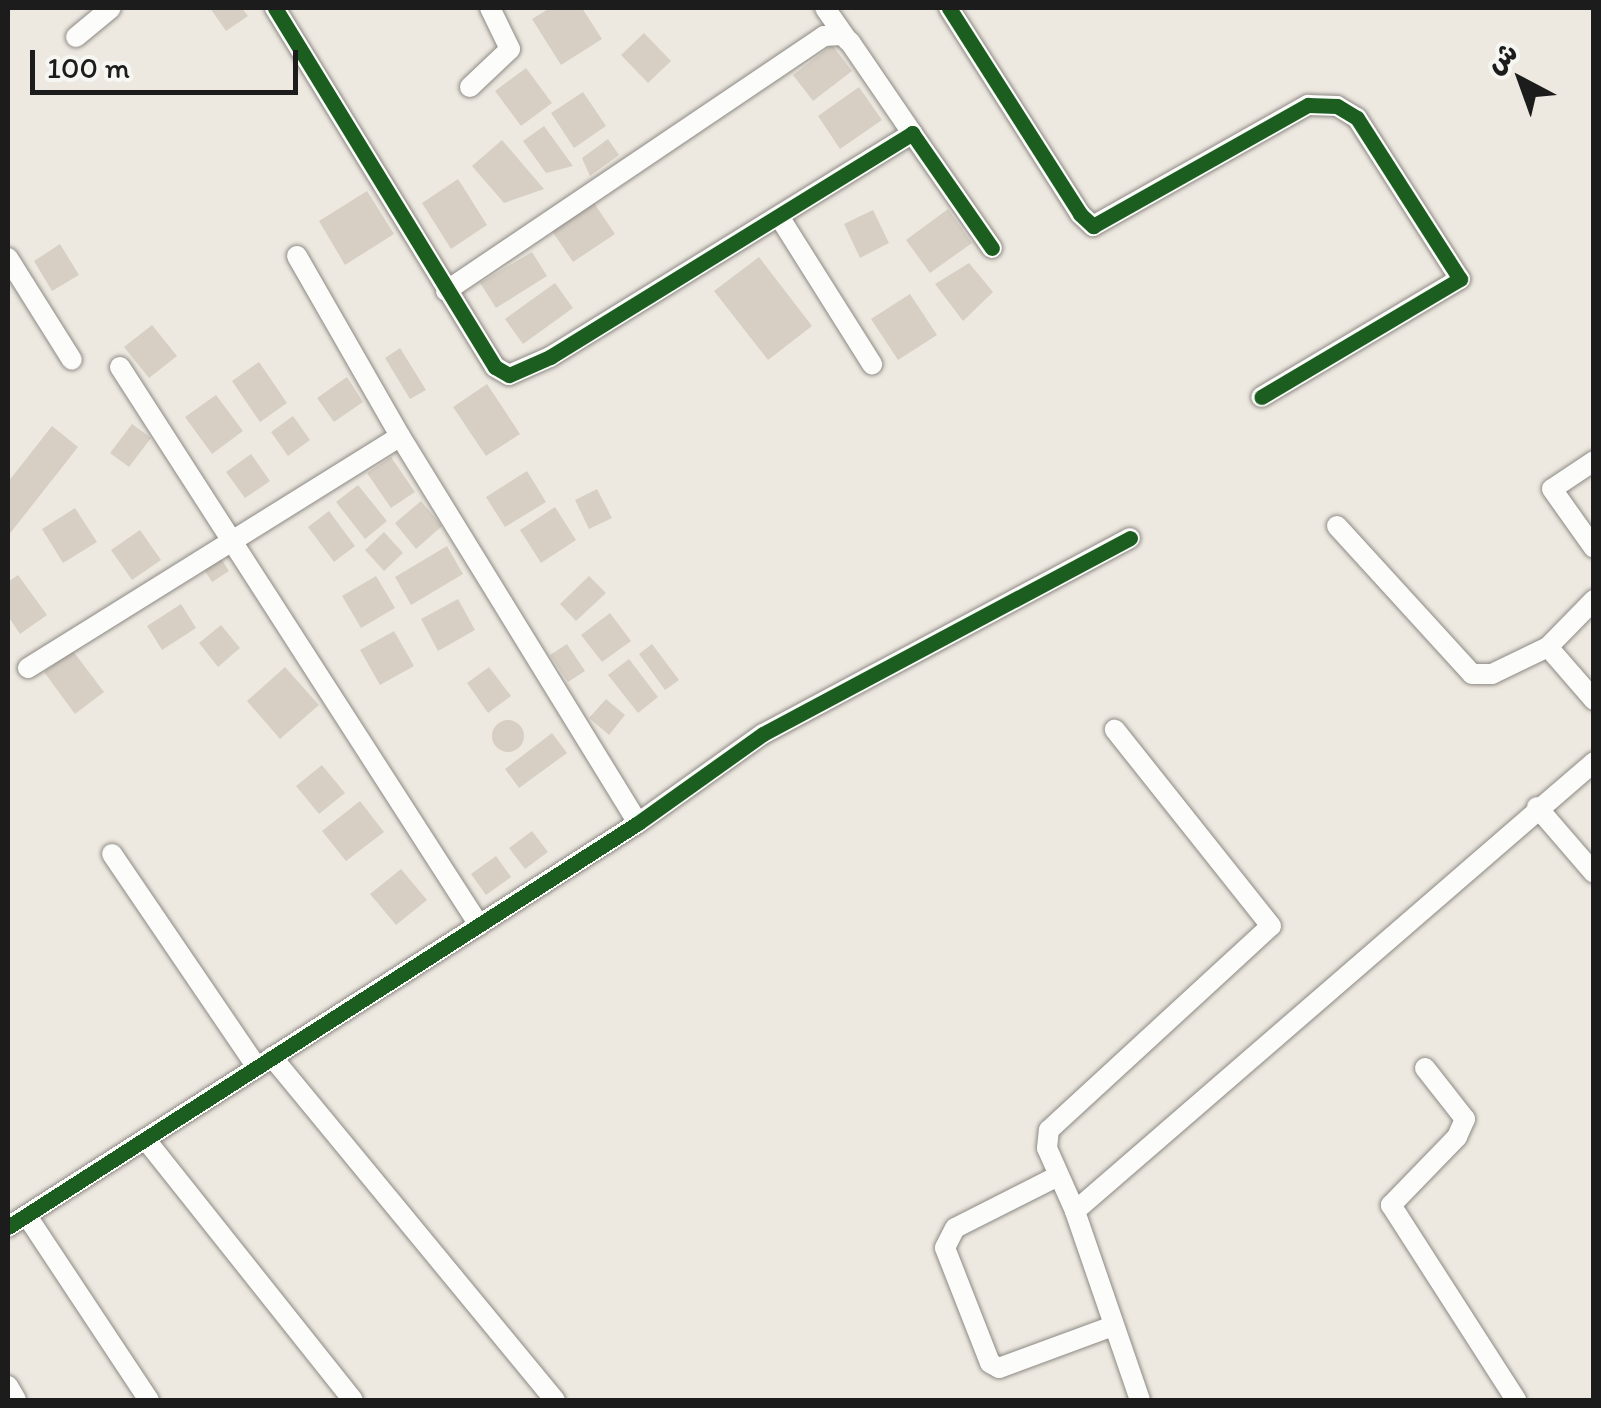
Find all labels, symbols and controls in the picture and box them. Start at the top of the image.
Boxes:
scale bar [35,30,302,92]
north arrow [1471,30,1571,130]
text: ش [1479,34,1524,80]
text: 100 m [47,49,130,86]

